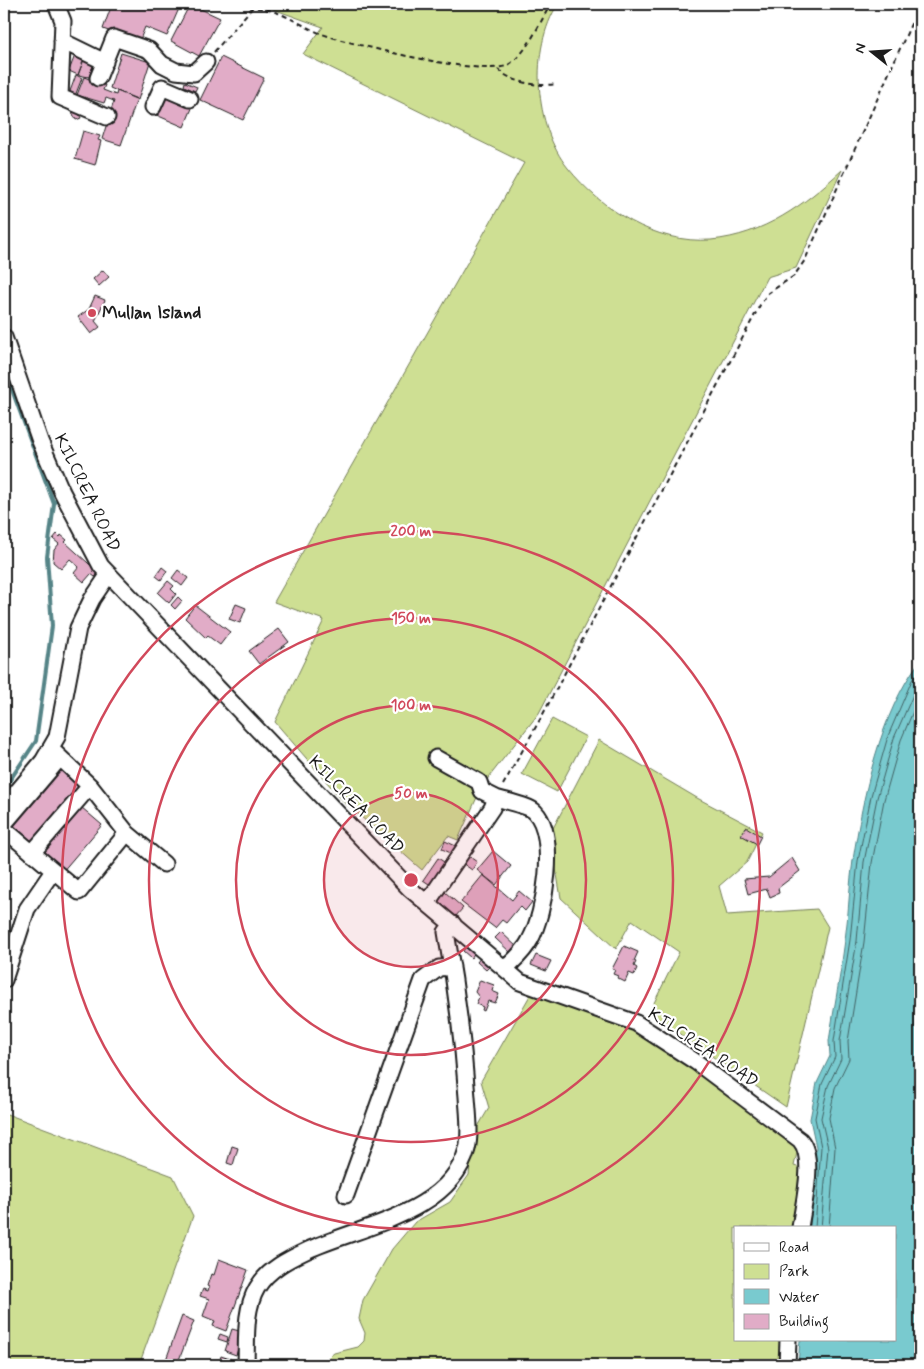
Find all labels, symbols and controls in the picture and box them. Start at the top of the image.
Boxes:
north arrow [846,28,896,78]
text: N [851,41,870,56]
place label: Mullan Island [102,301,201,325]
marker: Mullan Island [86,307,98,319]
street label: KILCREA ROAD [48,430,126,556]
text: 200 m [391,522,432,542]
text: 150 m [391,609,431,629]
text: 100 m [391,696,431,716]
street label: KILCREA ROAD [303,750,409,860]
text: 50 m [394,784,428,804]
centre of rings [402,871,420,889]
street label: KILCREA ROAD [643,1002,763,1094]
legend [734,1226,896,1342]
text: Road [779,1238,809,1258]
text: Park [779,1262,809,1282]
text: Water [779,1288,819,1308]
text: Building [779,1312,829,1333]

